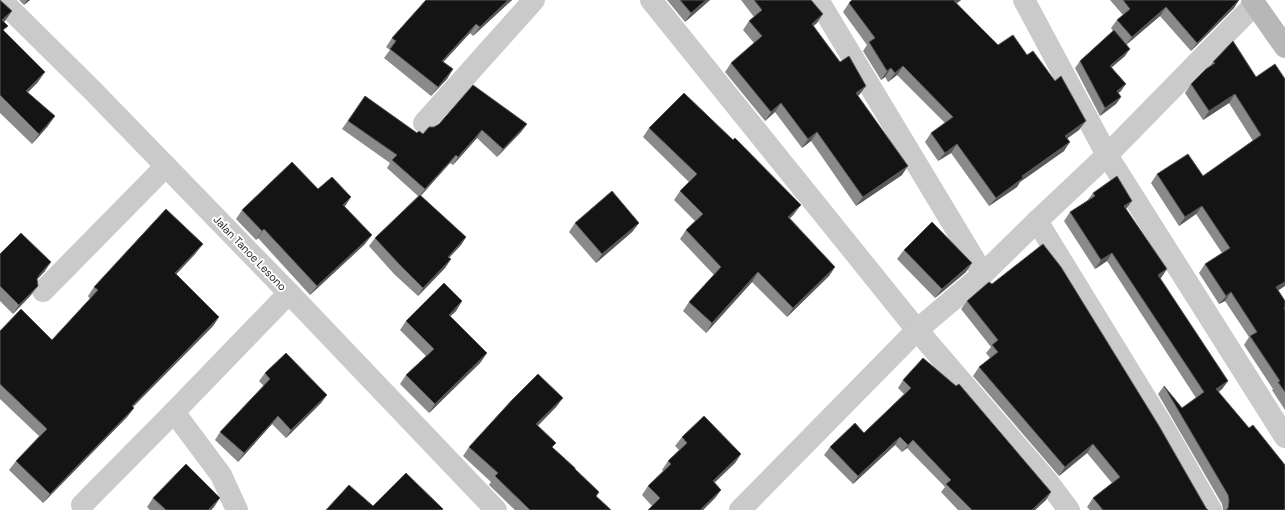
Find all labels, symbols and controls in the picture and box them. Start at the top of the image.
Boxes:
street label: Jalan Tanoe Lesono [210,212,290,294]

